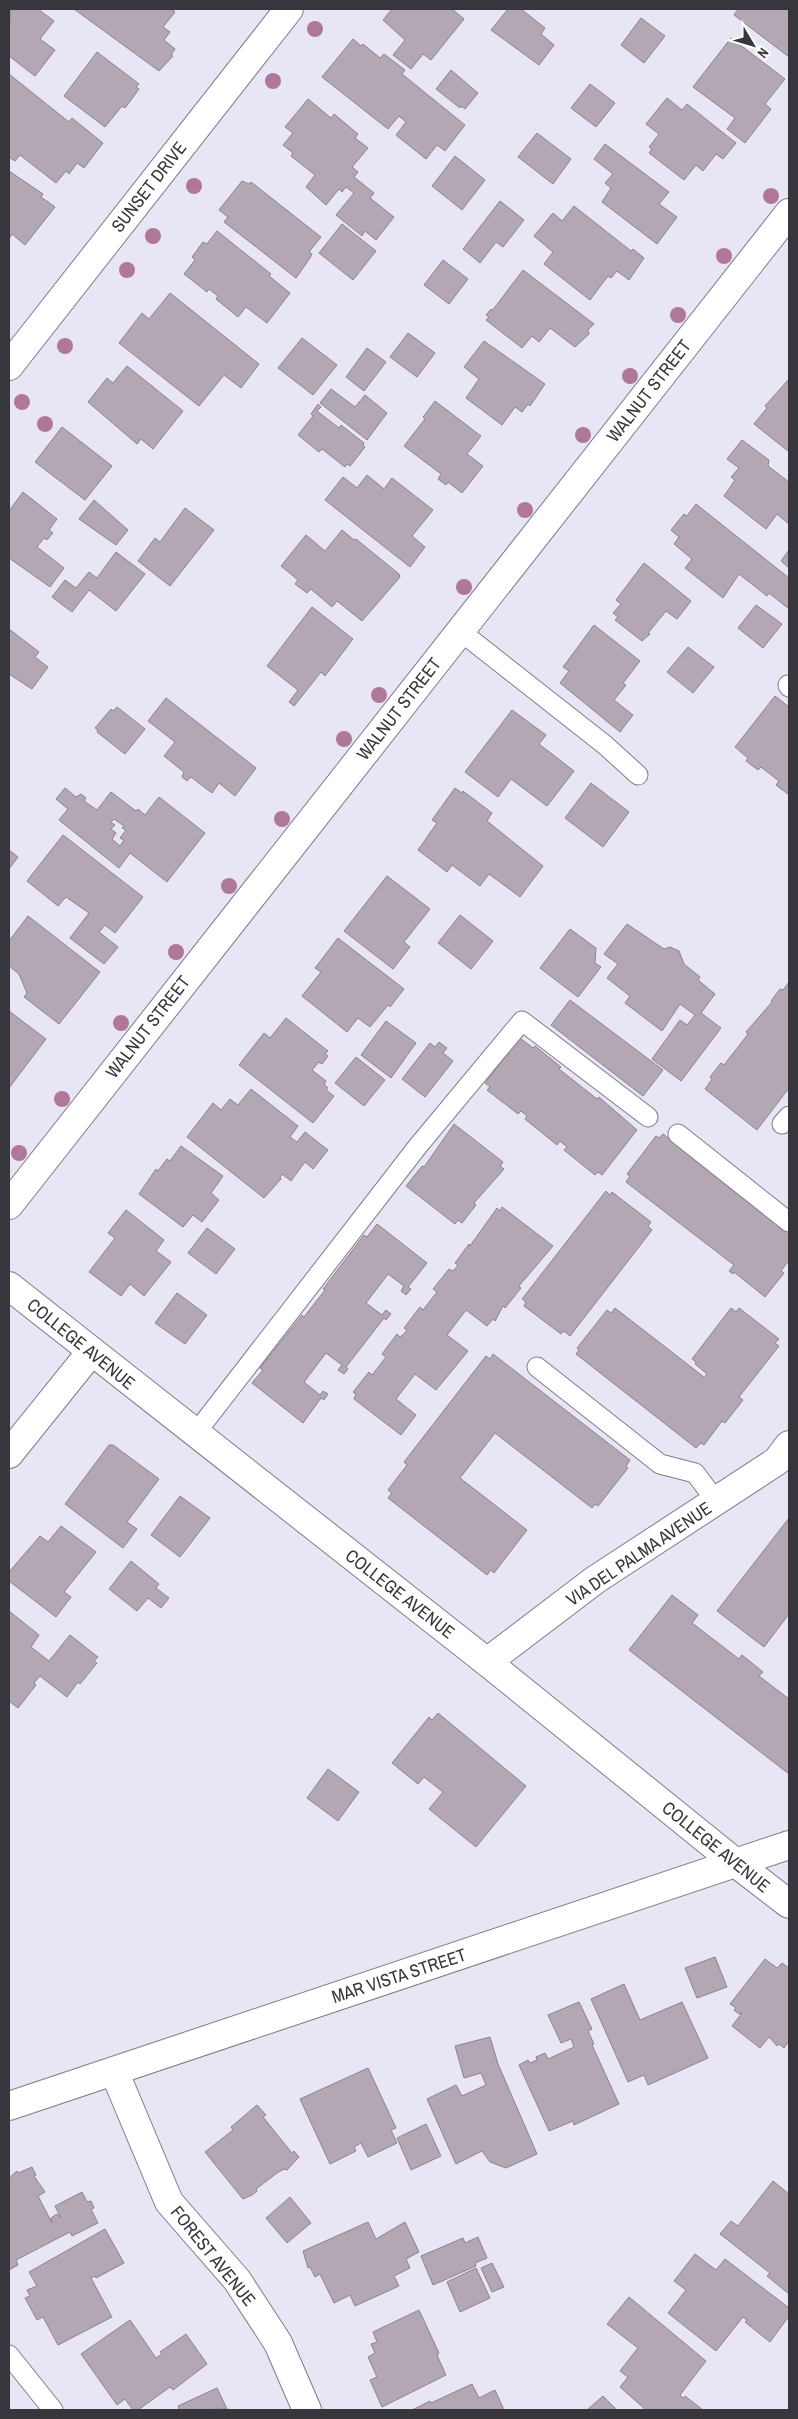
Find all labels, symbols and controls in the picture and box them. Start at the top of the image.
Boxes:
north arrow [728,20,778,70]
text: N [754,44,773,62]
street label: SUNSET DRIVE [105,136,192,237]
street label: WALNUT STREET [601,334,697,447]
street label: WALNUT STREET [351,652,447,765]
street label: WALNUT STREET [100,970,196,1083]
street label: COLLEGE AVENUE [22,1292,141,1395]
street label: VIA DEL PALMA AVENUE [561,1496,716,1612]
street label: COLLEGE AVENUE [340,1543,460,1644]
street label: COLLEGE AVENUE [657,1795,776,1898]
street label: MAR VISTA STREET [328,1942,469,2009]
street label: FOREST AVENUE [165,2200,262,2311]

